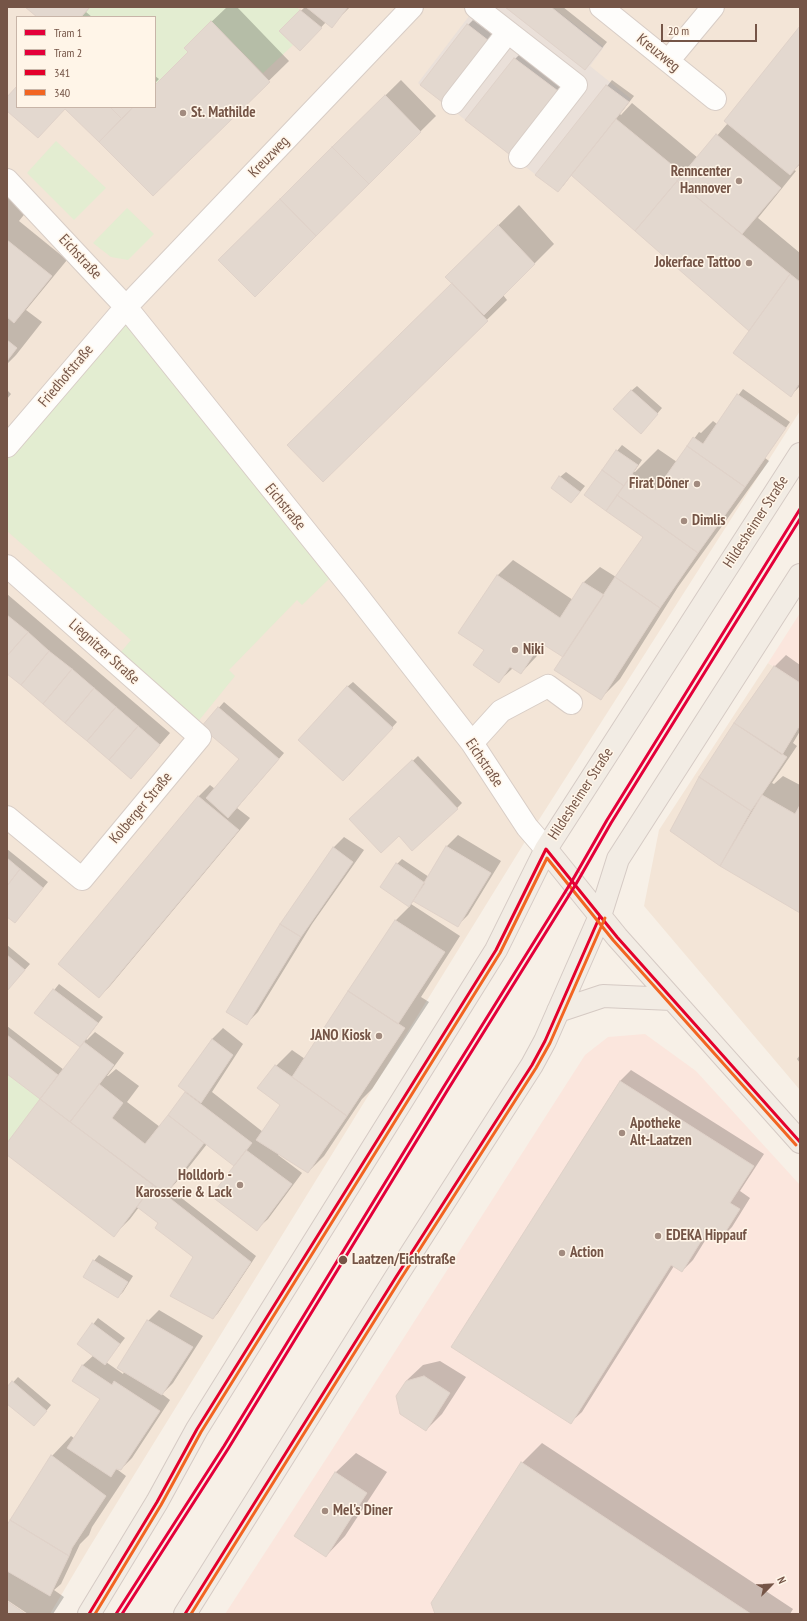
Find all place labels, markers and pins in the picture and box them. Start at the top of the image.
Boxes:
place label: St. Mathilde [191,104,256,122]
marker: St. Mathilde [178,108,188,118]
place label: Renncenter Hannover [671,163,731,198]
marker: Renncenter Hannover [734,176,744,186]
place label: Jokerface Tattoo [654,254,741,272]
marker: Jokerface Tattoo [744,258,754,268]
place label: Firat Döner [629,475,689,493]
marker: Firat Döner [692,479,702,489]
place label: Dimlis [692,512,726,530]
marker: Dimlis [679,516,689,526]
place label: Niki [523,641,544,659]
marker: Niki [510,645,520,655]
place label: JANO Kiosk [310,1027,371,1045]
marker: JANO Kiosk [374,1031,384,1041]
place label: Apotheke Alt-Laatzen [630,1115,692,1150]
marker: Apotheke Alt-Laatzen [617,1128,627,1138]
place label: Holldorb - Karosserie & Lack [136,1167,232,1202]
marker: Holldorb - Karosserie & Lack [235,1180,245,1190]
place label: EDEKA Hippauf [666,1227,747,1245]
marker: EDEKA Hippauf [653,1231,663,1241]
place label: Action [570,1244,604,1262]
marker: Action [557,1248,567,1258]
place label: Laatzen/Eichstraße [352,1251,456,1269]
marker: Laatzen/Eichstraße [337,1254,349,1266]
place label: Mel's Diner [333,1502,393,1520]
marker: Mel's Diner [320,1506,330,1516]

